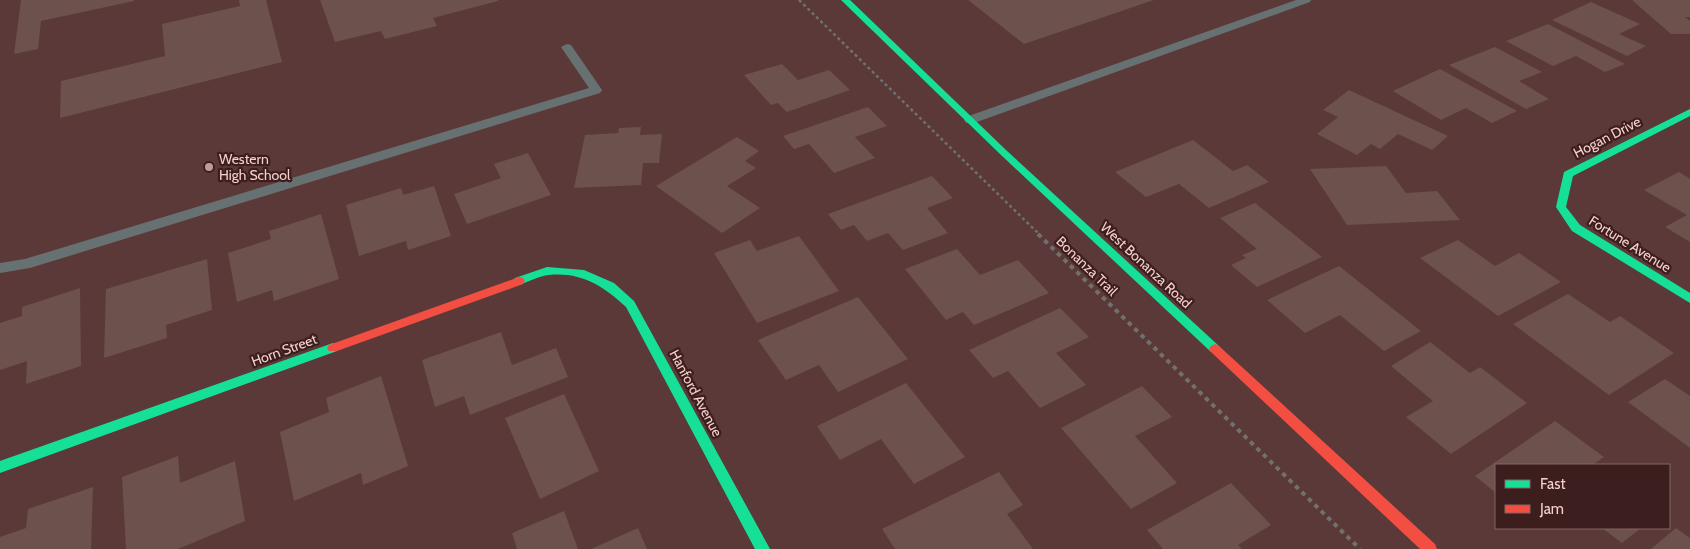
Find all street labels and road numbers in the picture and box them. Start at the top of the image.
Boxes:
street label: Hogan Drive [1570,112,1644,162]
street label: Fortune Avenue [1586,212,1674,276]
street label: West Bonanza Road [1096,218,1196,312]
street label: Bonanza Trail [1053,232,1122,300]
street label: Horn Street [249,330,320,370]
street label: Hanford Avenue [666,346,726,440]

